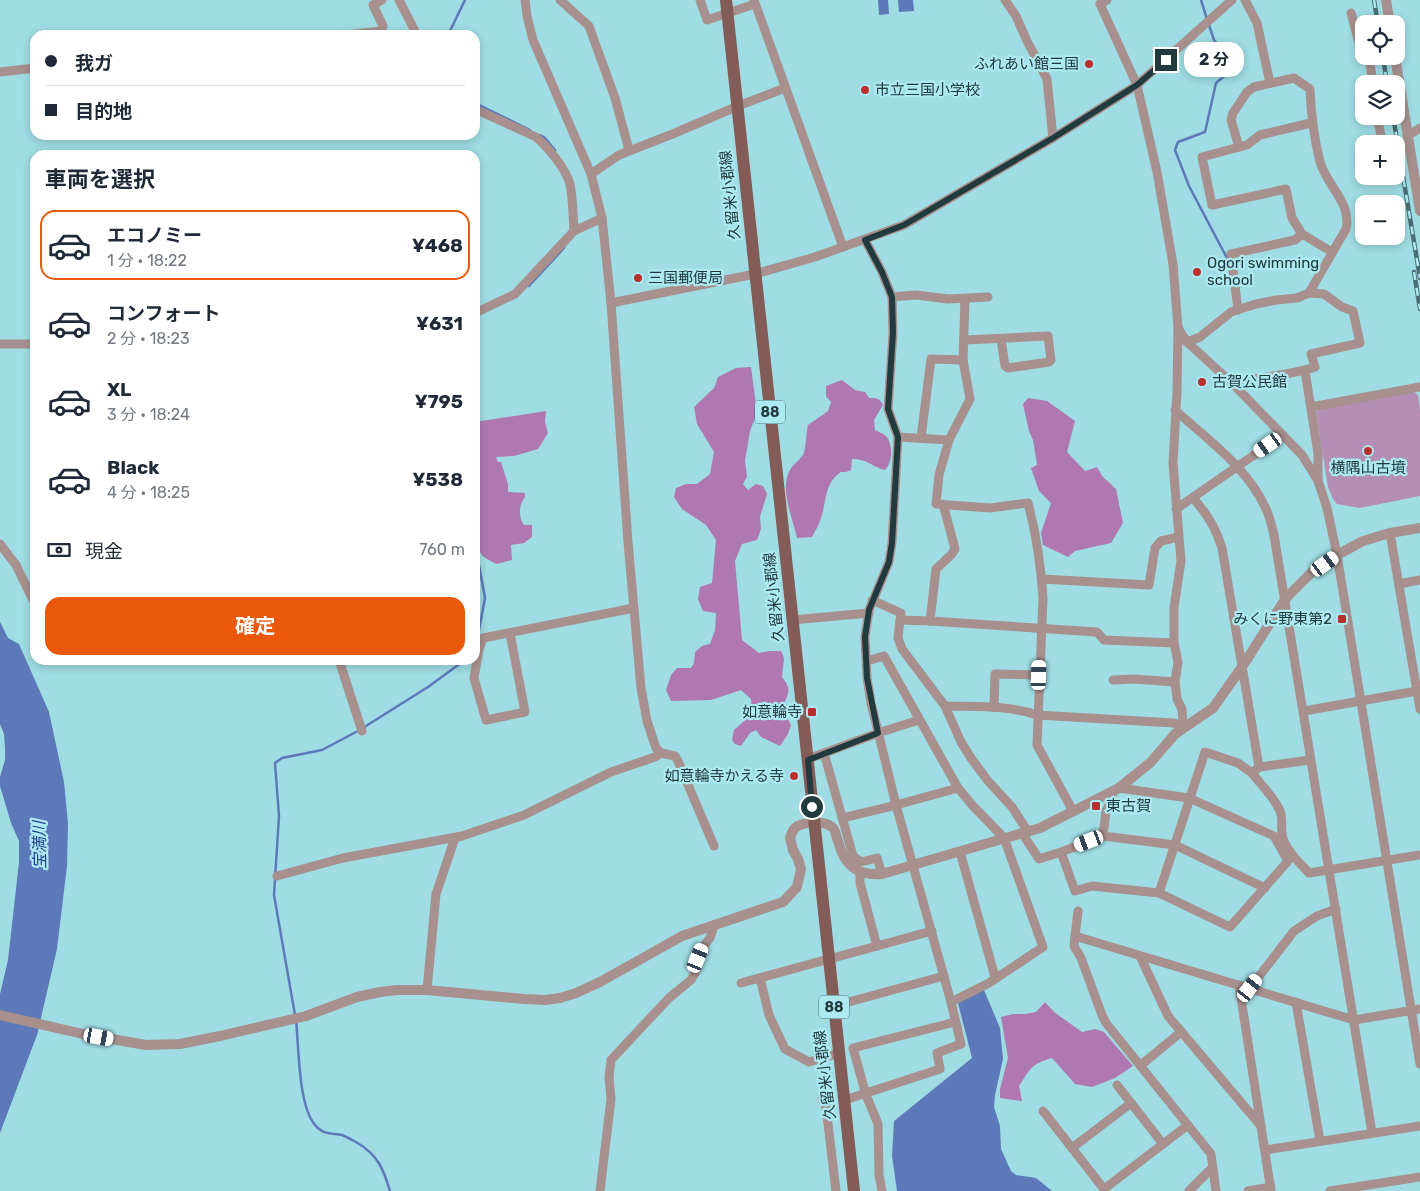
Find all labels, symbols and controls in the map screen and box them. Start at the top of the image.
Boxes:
map controls [1355,15,1405,245]
button: locate [1355,15,1405,65]
callout: 2 分 [1184,42,1244,78]
route end [1155,49,1177,71]
text: 2 分 [1199,50,1229,69]
text: 我ガ [75,52,113,75]
place label: ふれあい館三国 [974,55,1079,73]
marker: ふれあい館三国 [1083,58,1095,70]
button: layers [1355,75,1405,125]
place label: 市立三国小学校 [875,81,980,99]
marker: 市立三国小学校 [859,84,871,96]
text: 目的地 [75,100,132,123]
button: + [1355,135,1405,185]
street label: 久留米小郡線 [716,149,744,241]
text: 車両を選択 [45,166,155,193]
button: − [1355,195,1405,245]
icon: car [47,223,92,268]
text: エコノミー [107,224,202,247]
text: ¥468 [412,234,463,257]
text: 1 分 · 18:22 [107,251,187,270]
place label: Ogori swimming school [1207,254,1319,289]
marker: Ogori swimming school [1191,266,1203,278]
place label: 三国郵便局 [648,269,723,287]
marker: 三国郵便局 [632,272,644,284]
icon: car [47,301,92,346]
text: コンフォート [107,302,220,325]
text: ¥631 [416,312,463,335]
text: 2 分 · 18:23 [107,329,190,348]
place label: 古賀公民館 [1212,373,1287,391]
marker: 古賀公民館 [1196,376,1208,388]
text: XL [107,378,131,401]
icon: car [47,379,92,424]
text: ¥795 [415,390,463,413]
road number: 88 [755,401,785,424]
text: 3 分 · 18:24 [107,405,190,424]
car [1251,430,1284,460]
marker: 横隅山古墳 [1362,445,1374,457]
text: Black [107,456,159,479]
icon: car [47,457,92,502]
place label: 横隅山古墳 [1330,459,1406,477]
text: ¥538 [412,468,463,491]
text: 4 分 · 18:25 [107,483,190,502]
icon: cash [45,536,73,564]
text: 現金 [85,540,123,563]
text: 760 m [419,540,465,559]
car [1308,549,1341,579]
street label: 久留米小郡線 [760,551,788,643]
button: 確定 [45,597,465,655]
place label: みくに野東第2 [1233,610,1332,628]
marker: みくに野東第2 [1336,613,1348,625]
car [1030,660,1047,690]
place label: 如意輪寺 [742,703,802,721]
marker: 如意輪寺 [806,706,818,718]
place label: 如意輪寺かえる寺 [664,767,784,785]
marker: 如意輪寺かえる寺 [788,770,800,782]
route start [801,796,823,818]
place label: 東古賀 [1106,797,1151,815]
marker: 東古賀 [1090,800,1102,812]
water label: 宝満川 [30,819,49,869]
car [1072,829,1105,853]
car [685,941,710,975]
car [1234,972,1265,1004]
road number: 88 [819,996,849,1019]
car [82,1027,115,1047]
street label: 久留米小郡線 [811,1029,839,1121]

